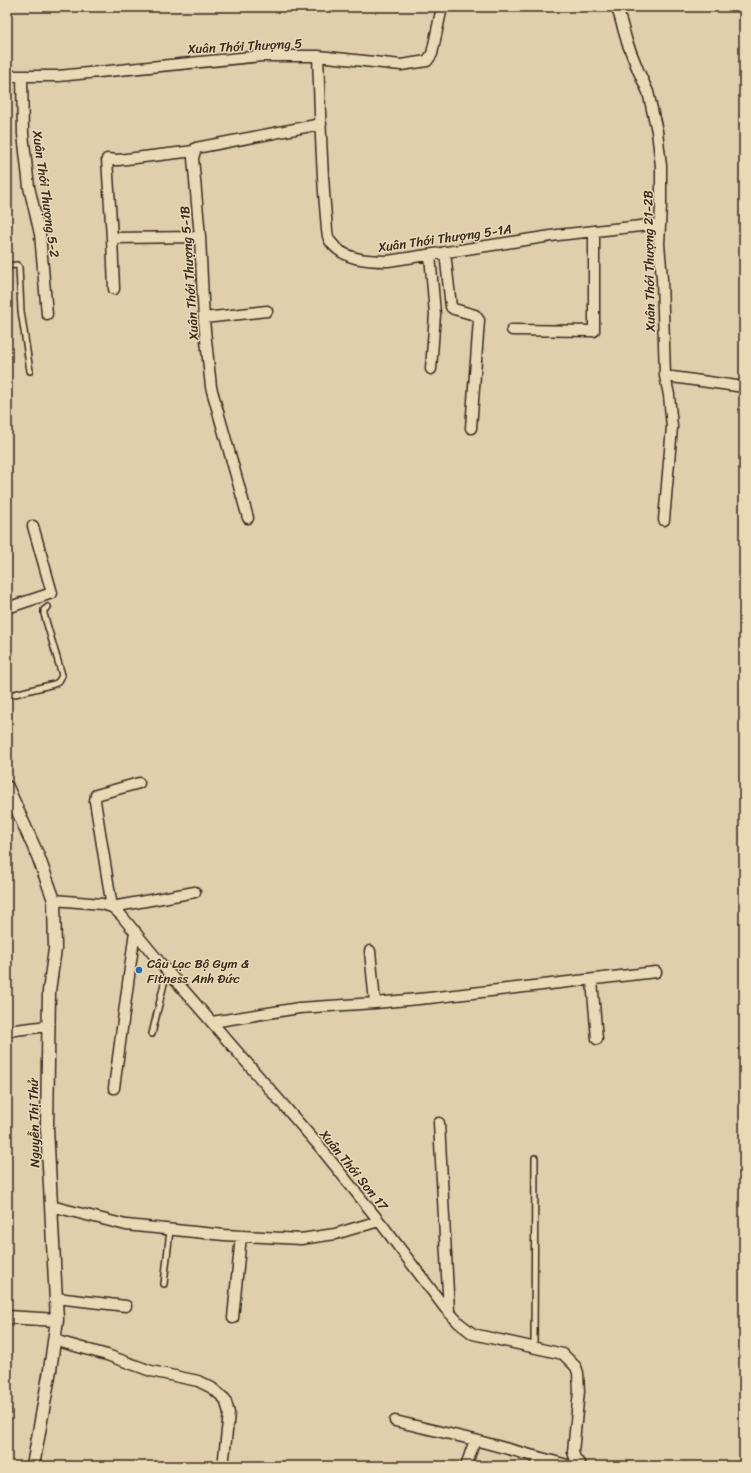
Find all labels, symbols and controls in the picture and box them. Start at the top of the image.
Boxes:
street label: Xuân Thới Thượng 5 [186,32,303,61]
street label: Xuân Thới Thượng 5-2 [26,128,66,259]
street label: Xuân Thới Thượng 21-2B [636,190,662,333]
street label: Xuân Thới Thượng 5-1B [173,205,205,342]
street label: Xuân Thới Thượng 5-1A [376,217,513,259]
place label: Câu Lạc Bộ Gym & Fitness Anh Đức [147,952,249,990]
marker: Câu Lạc Bộ Gym & Fitness Anh Đức [134,965,144,975]
street label: Nguyễn Thị Thử [22,1077,46,1168]
street label: Xuân Thới Sơn 17 [313,1124,395,1217]

